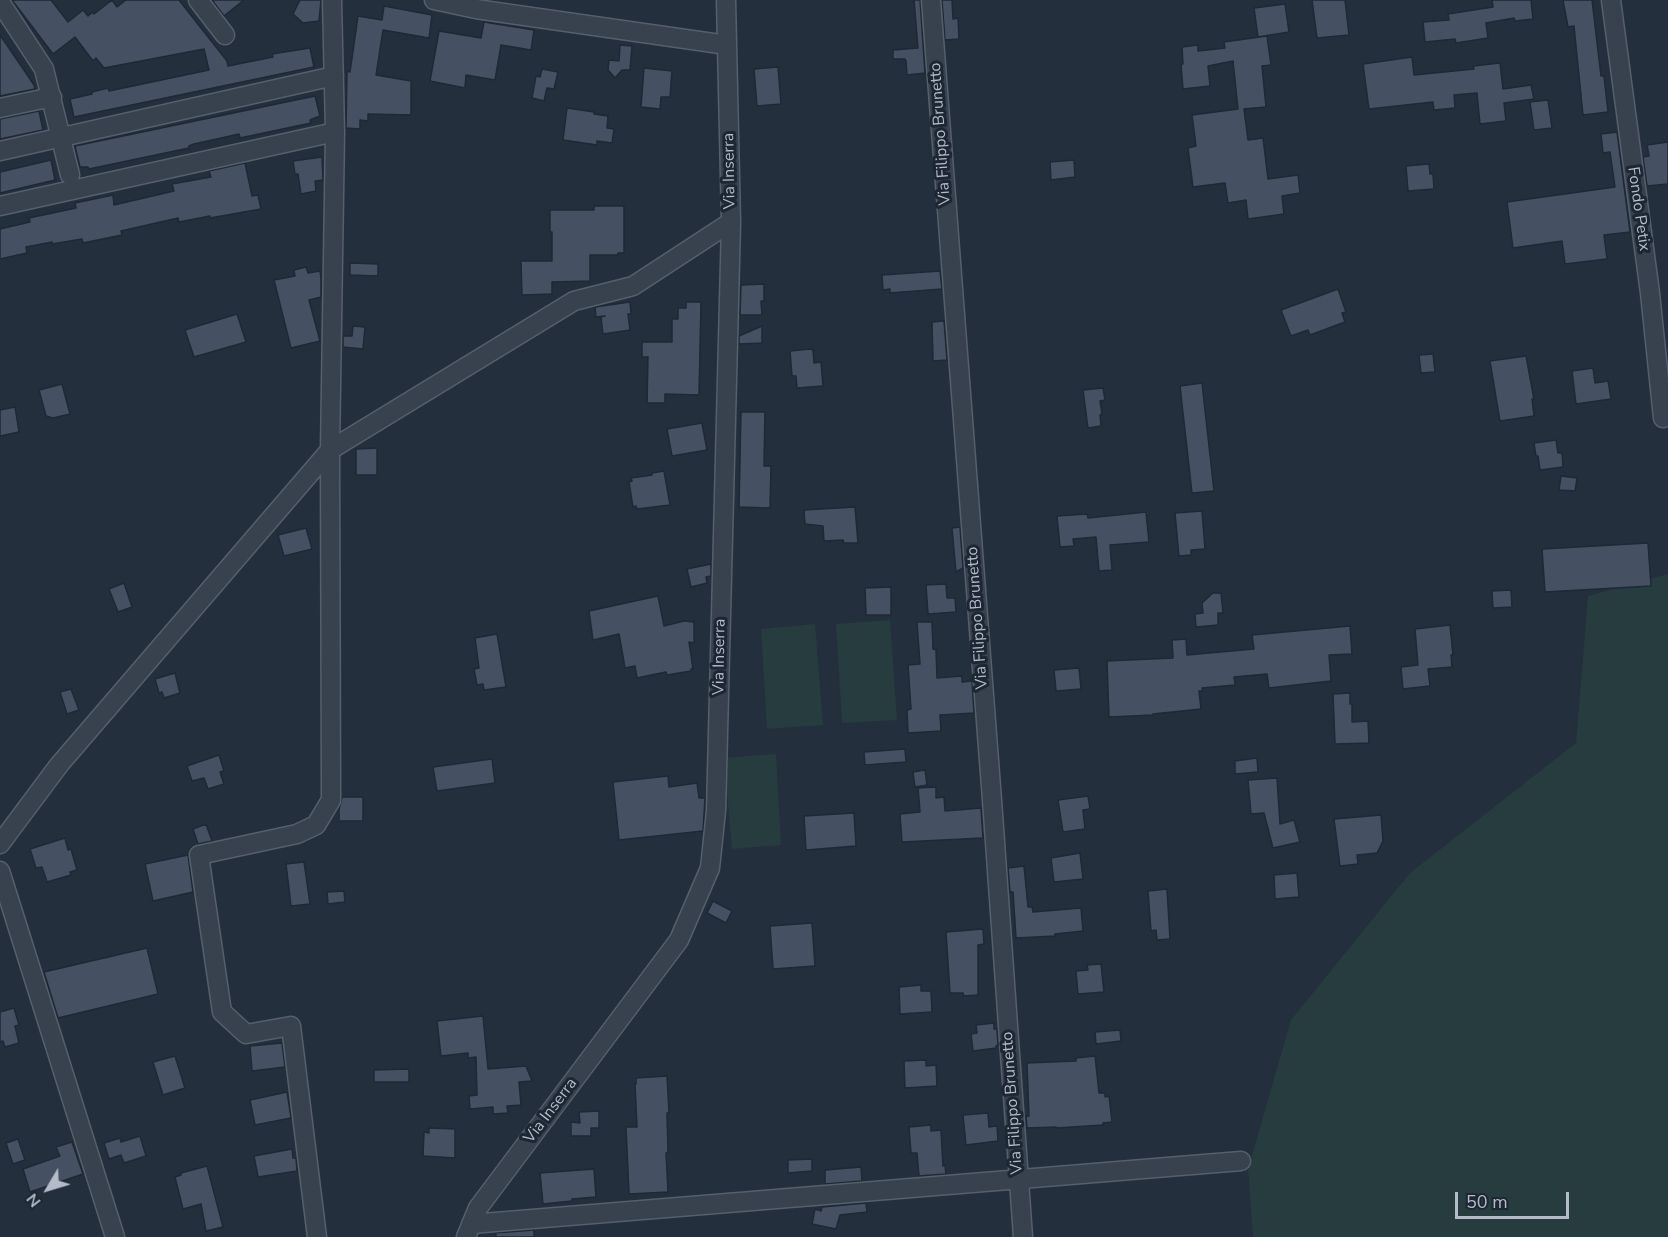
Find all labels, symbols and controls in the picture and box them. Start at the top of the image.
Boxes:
street label: Via Filippo Brunetto [926,62,956,206]
street label: Via Inserra [720,133,740,209]
street label: Fondo Petix [1623,166,1653,252]
street label: Via Filippo Brunetto [963,546,993,690]
street label: Via Inserra [710,619,730,695]
street label: Via Filippo Brunetto [998,1031,1028,1175]
street label: Via Inserra [520,1075,582,1147]
north arrow [18,1159,78,1219]
scale bar [1458,1180,1572,1218]
text: N [21,1189,46,1212]
text: 50 m [1466,1190,1508,1214]

